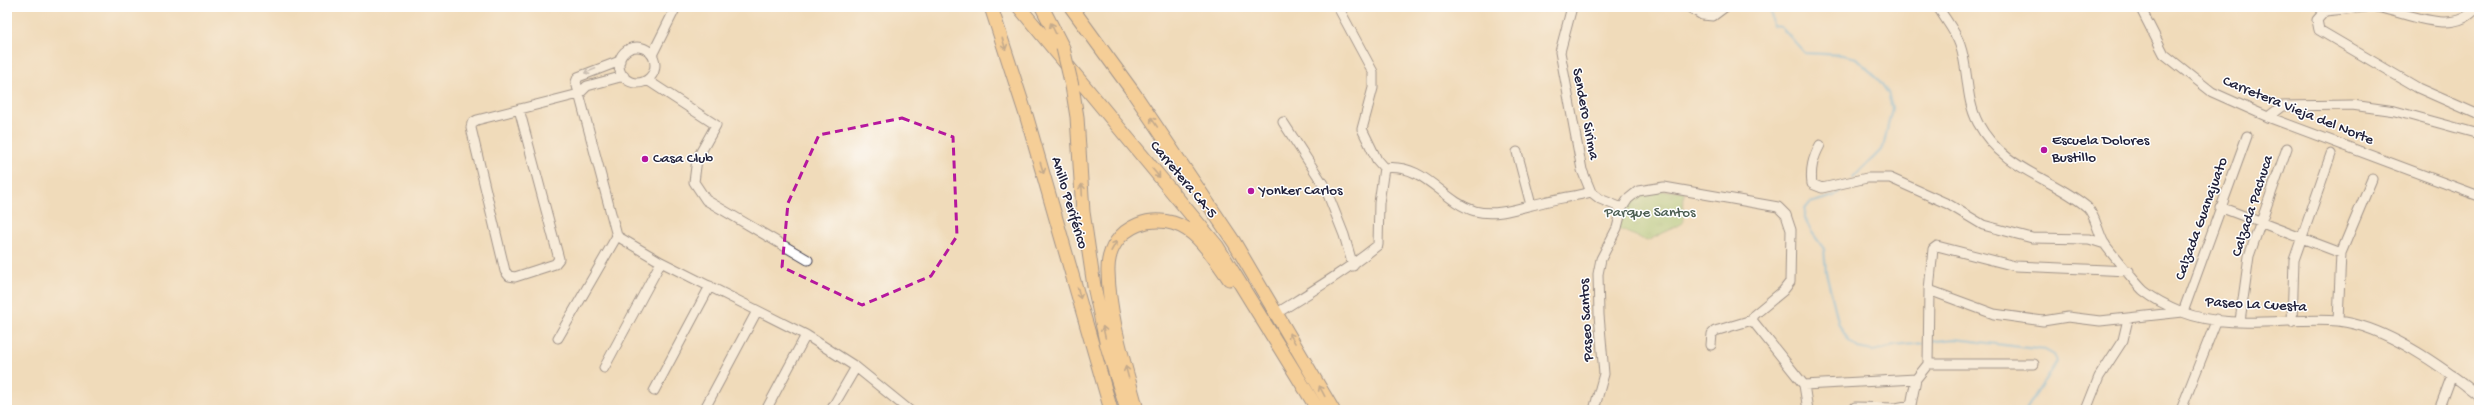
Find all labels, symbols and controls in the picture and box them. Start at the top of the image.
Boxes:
one-way arrow [1049,22,1056,34]
one-way arrow [1001,37,1008,50]
street label: Sendero Sirima [1567,67,1603,162]
one-way arrow [584,68,596,76]
street label: Carretera Vieja del Norte [2220,72,2377,150]
one-way arrow [1150,117,1158,128]
place label: Escuela Dolores Bustillo [2051,132,2150,167]
street label: Carretera CA-5 [1145,138,1221,222]
marker: Escuela Dolores Bustillo [2039,145,2049,155]
place label: Casa Club [653,150,713,168]
street label: Calzada Pachuca [2228,152,2278,259]
marker: Casa Club [640,154,650,164]
street label: Anillo Periférico [1046,155,1092,252]
street label: Calzada Guanajuato [2171,155,2233,283]
one-way arrow [1039,161,1046,174]
one-way arrow [1152,168,1161,178]
place label: Yonker Carlos [1257,182,1343,200]
one-way arrow [1078,184,1085,197]
marker: Yonker Carlos [1246,186,1256,196]
park label: Parque Santos [1603,204,1696,222]
one-way arrow [1111,240,1118,252]
street label: Paseo Santos [1576,278,1598,363]
one-way arrow [1076,286,1083,299]
street label: Paseo La Cuesta [2204,293,2308,317]
one-way arrow [1100,326,1108,339]
one-way arrow [1287,332,1295,344]
one-way arrow [1123,366,1130,379]
one-way arrow [1318,385,1325,397]

